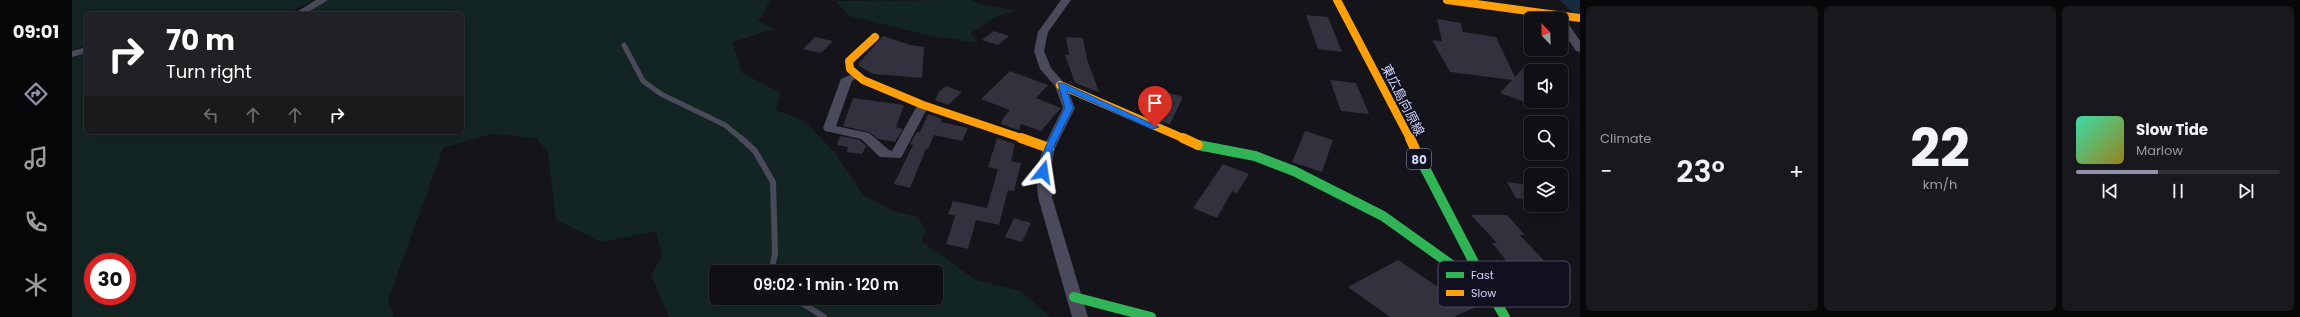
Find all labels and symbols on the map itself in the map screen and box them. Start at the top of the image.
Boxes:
north arrow [1524,12,1568,56]
street label: 東広島向原線 [1377,61,1429,139]
pin [1138,86,1172,127]
road number: 80 [1407,149,1431,169]
position arrow [1022,151,1064,193]
speed limit sign: 30 [84,253,136,305]
legend [1438,261,1570,307]
text: Fast [1471,267,1494,283]
text: Slow [1471,285,1496,301]

